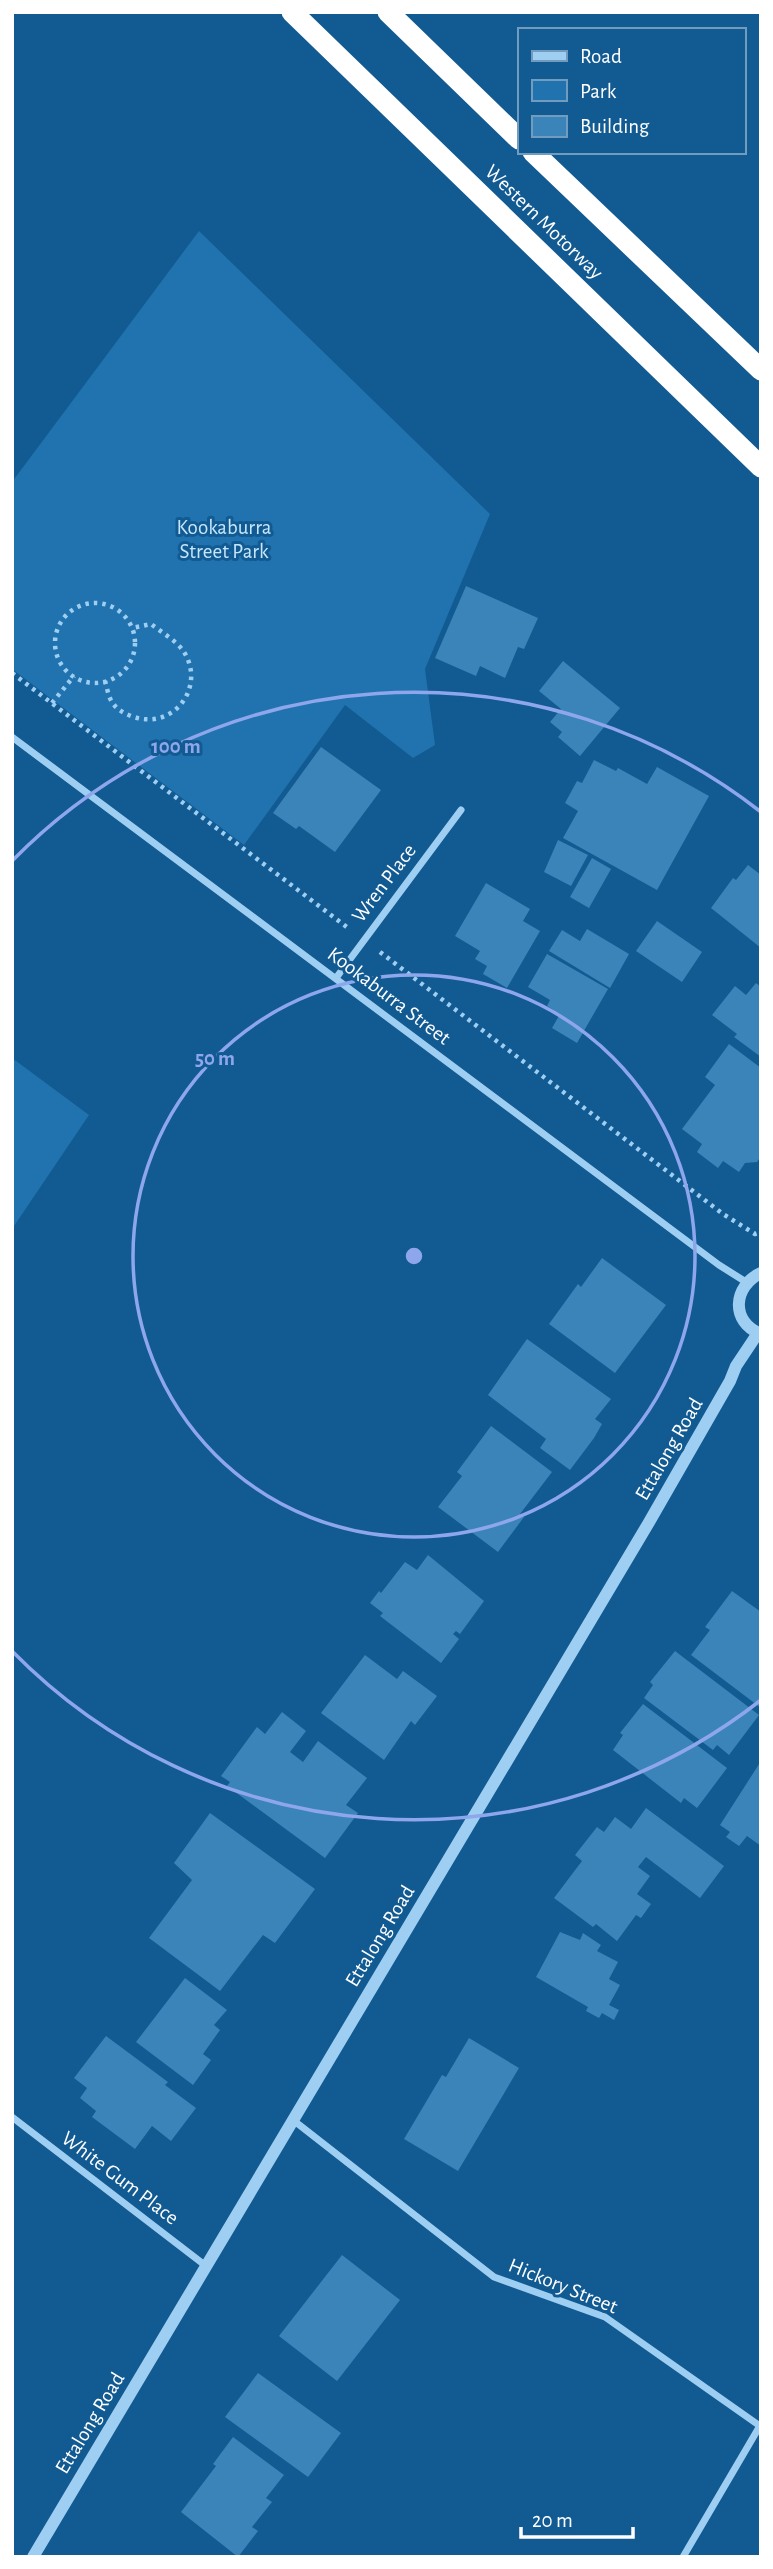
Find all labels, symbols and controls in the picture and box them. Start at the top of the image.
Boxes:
legend [518,28,745,154]
text: Road [580,46,622,67]
text: Park [580,81,617,102]
text: Building [580,116,650,137]
street label: Western Motorway [481,161,607,283]
park label: Kookaburra Street Park [177,517,272,562]
text: 100 m [151,736,201,757]
street label: Wren Place [348,840,420,926]
street label: Kookaburra Street [324,943,455,1049]
text: 50 m [195,1048,235,1069]
centre of rings [402,1244,426,1268]
street label: Ettalong Road [631,1394,707,1504]
street label: Ettalong Road [342,1881,419,1990]
street label: White Gum Place [58,2127,182,2229]
street label: Hickory Street [505,2255,621,2318]
street label: Ettalong Road [52,2368,129,2477]
scale bar [521,2496,633,2540]
text: 20 m [532,2510,573,2531]

